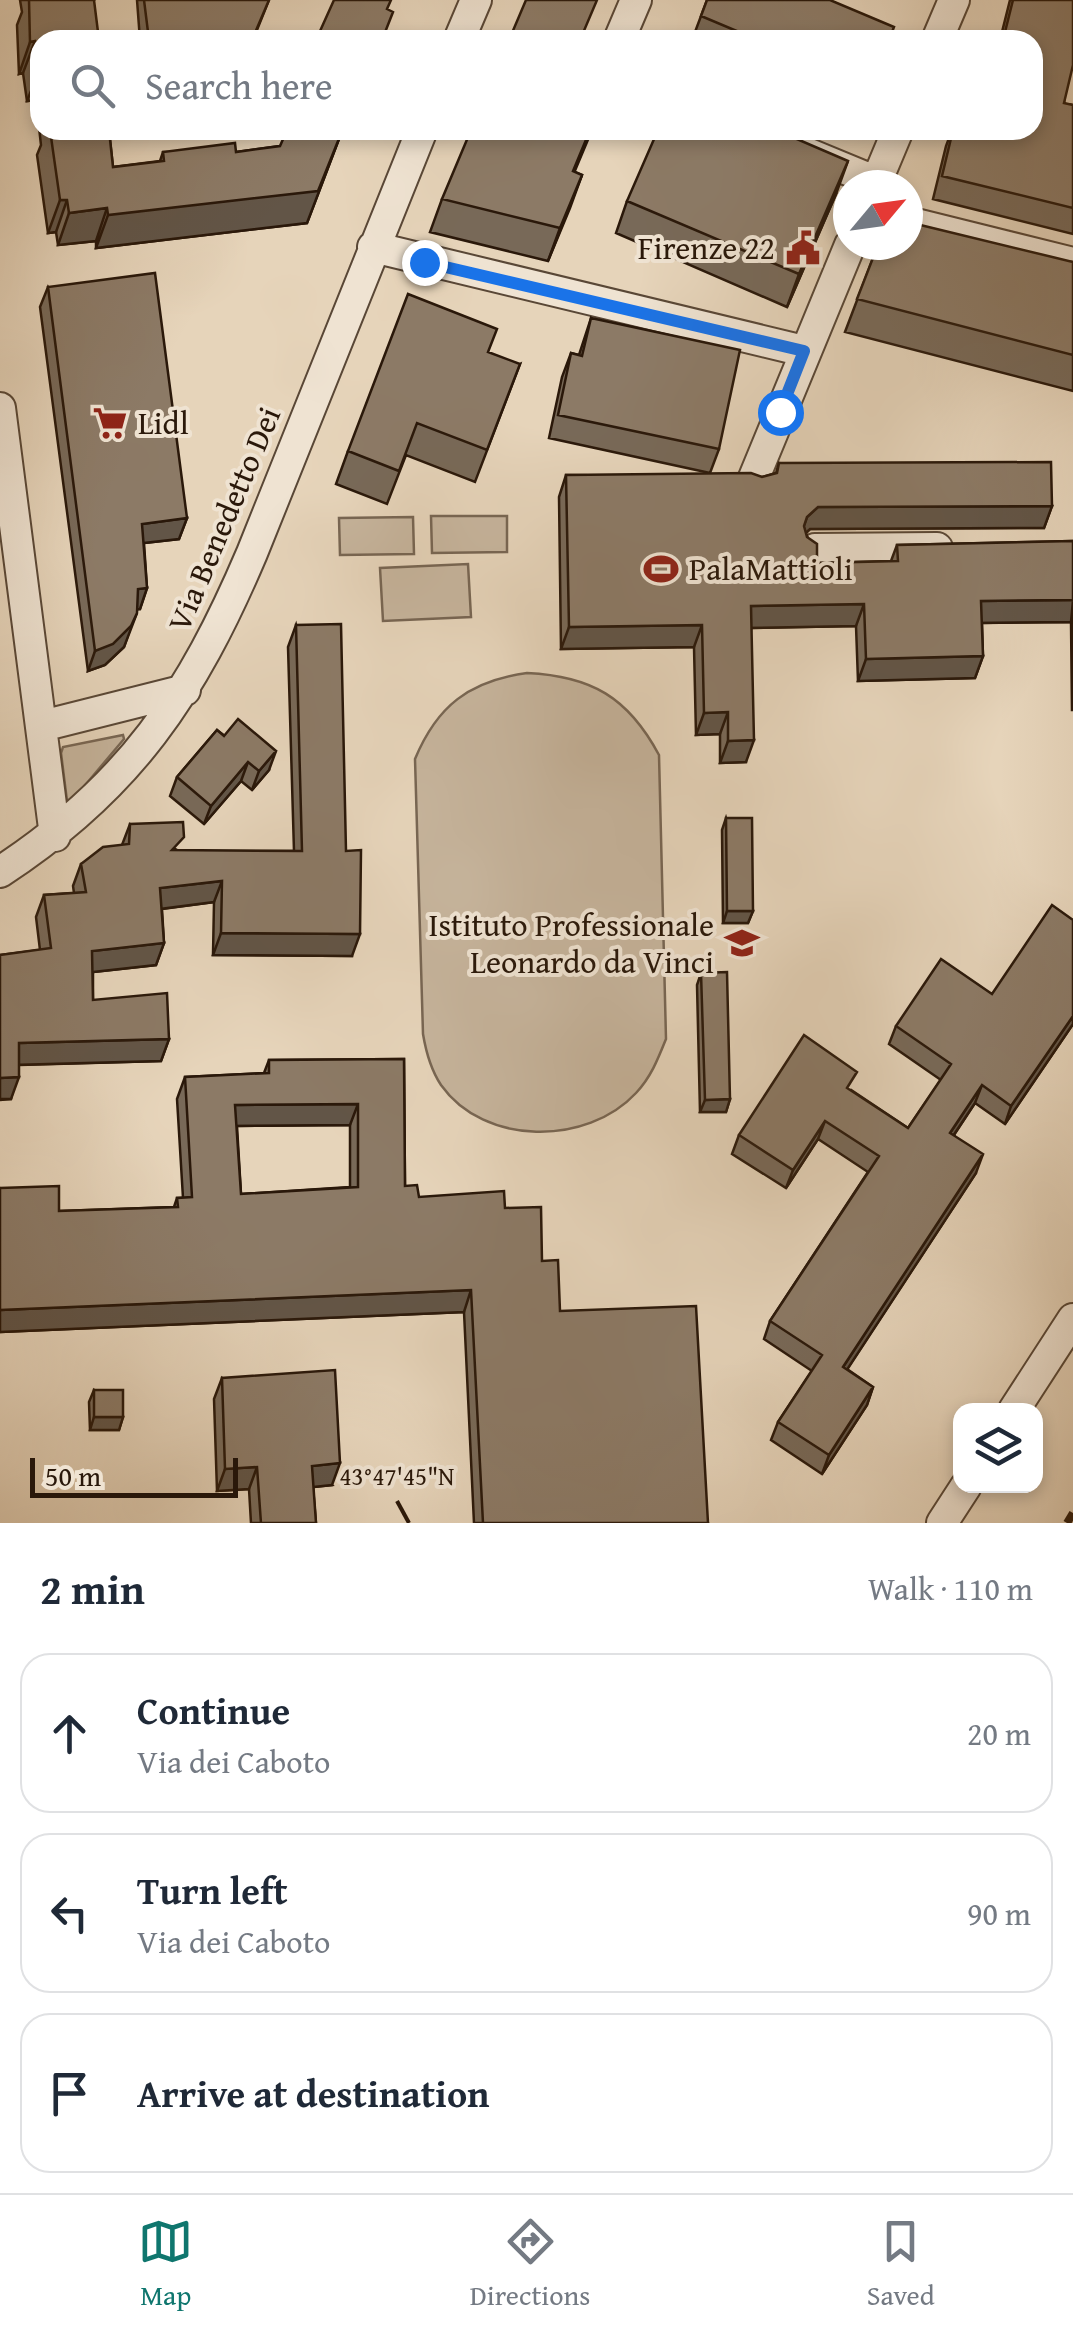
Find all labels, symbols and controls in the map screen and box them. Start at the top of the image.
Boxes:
search box [30,30,1043,140]
text: Search here [145,57,333,113]
icon: search [65,58,120,113]
north arrow [833,170,923,260]
place label: Firenze 22 [638,224,775,271]
public building icon: Firenze 22 [784,229,822,267]
route end [402,240,448,286]
route start [758,390,804,436]
place label: Lidl [138,399,189,446]
street label: Via Benedetto Dei [155,399,292,638]
supermarket icon: Lidl [91,404,129,442]
place label: PalaMattioli [689,545,853,592]
sports icon: PalaMattioli [642,550,680,588]
place label: Istituto Professionale Leonardo da Vinci [429,901,714,985]
school or university icon: Istituto Professionale Leonardo da Vinci [723,924,761,962]
map controls [953,1403,1043,1493]
button: layers [953,1403,1043,1493]
scale bar [30,1453,238,1498]
text: 50 m [45,1455,101,1496]
text: 43°47'45"N [340,1458,454,1494]
text: 2 min [40,1558,145,1619]
text: Walk · 110 m [868,1565,1033,1612]
text: Continue [137,1682,290,1738]
icon: ahead [42,1706,97,1761]
text: 20 m [967,1710,1031,1757]
text: Via dei Caboto [137,1738,330,1785]
text: Turn left [137,1862,288,1918]
icon: left [42,1886,97,1941]
text: 90 m [967,1890,1031,1937]
text: Via dei Caboto [137,1918,330,1965]
text: Arrive at destination [137,2065,490,2121]
icon: arrive [42,2066,97,2121]
tab: Map [138,2214,193,2315]
tab: Directions [470,2214,590,2315]
tab: Saved [867,2214,935,2315]

